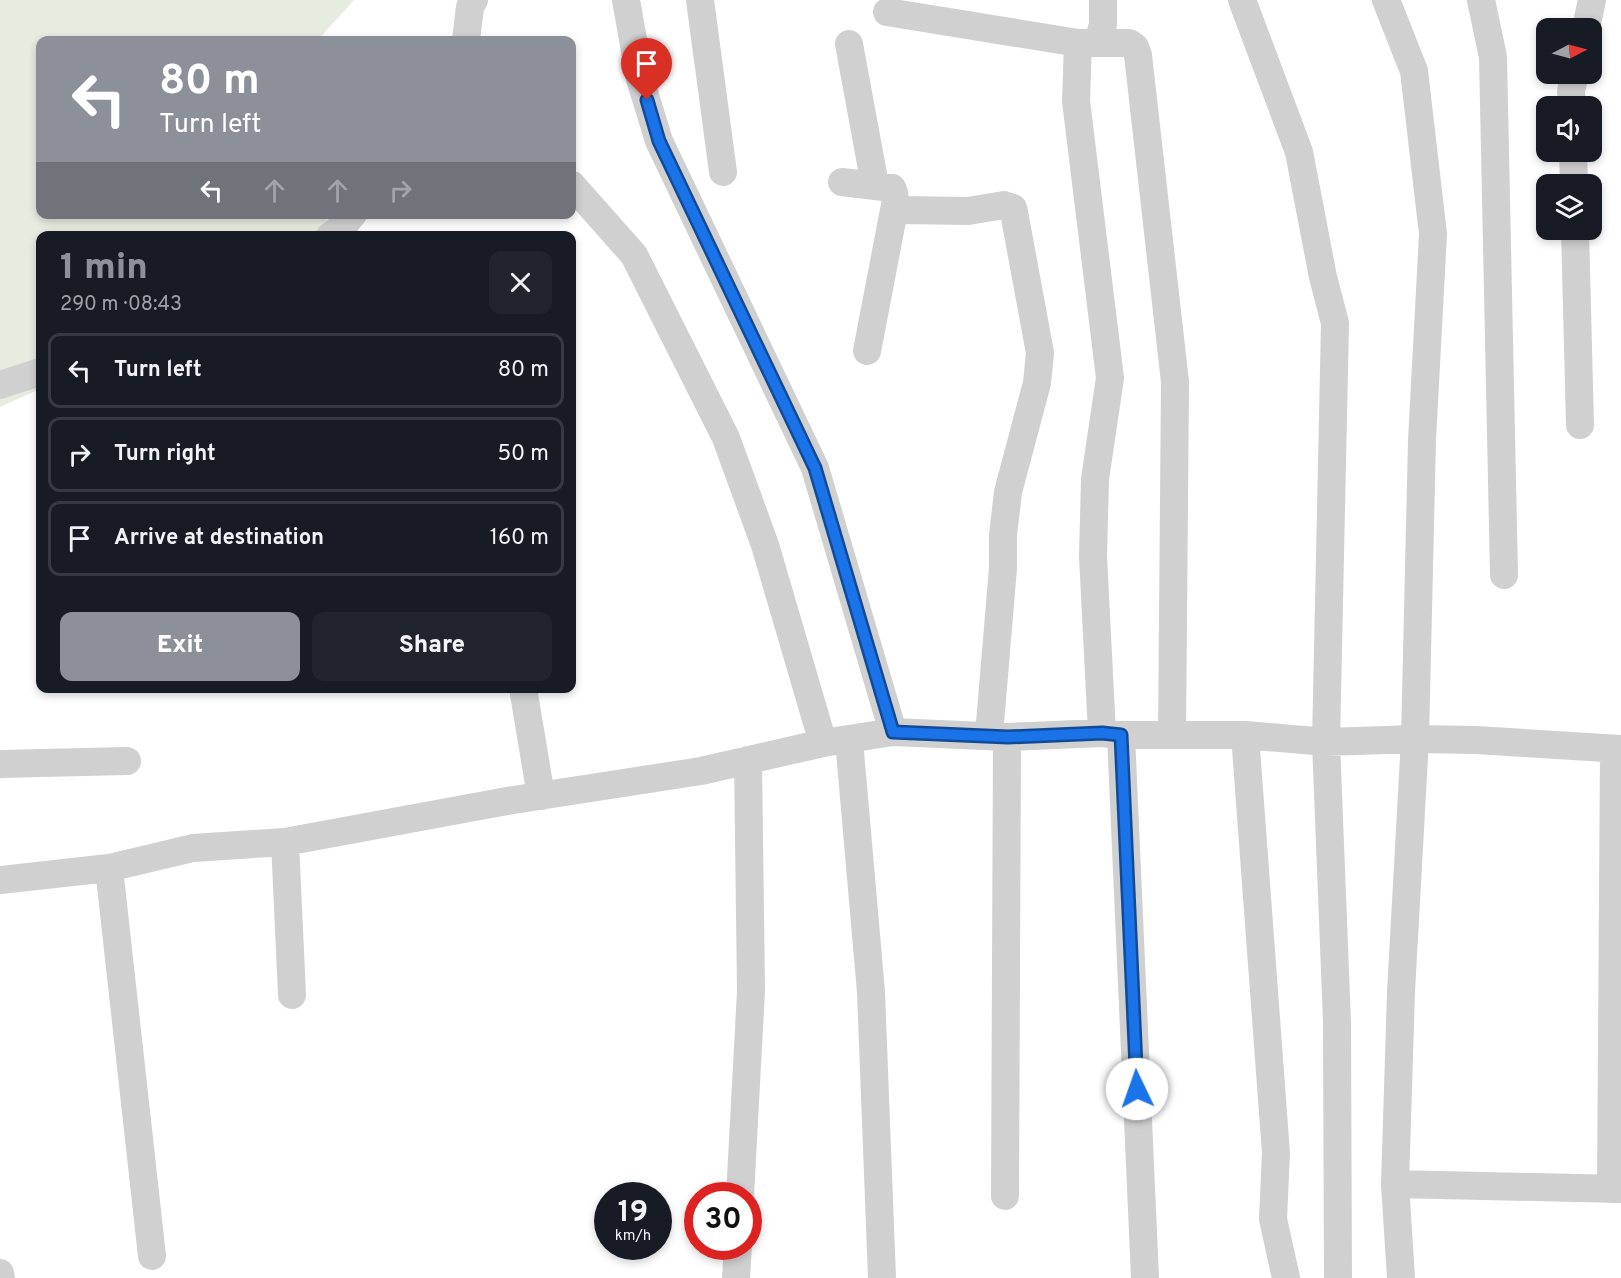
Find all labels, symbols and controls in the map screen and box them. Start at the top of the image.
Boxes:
north arrow [1536,18,1602,84]
map controls [1536,18,1602,240]
pin [621,38,672,100]
icon: arrive [630,47,663,80]
text: 80 m [159,56,260,109]
icon: left [60,60,138,138]
button: sound [1536,96,1602,162]
text: Turn left [159,108,261,142]
icon: left [195,174,228,207]
icon: ahead [258,174,291,207]
icon: ahead [321,174,354,207]
icon: right [384,174,417,207]
button: layers [1536,174,1602,240]
text: 1 min [60,246,148,292]
button: close [489,251,552,314]
text: 290 m · 08:43 [60,292,182,318]
icon: left [63,354,96,387]
text: Turn left [114,357,202,384]
text: 80 m [498,357,549,384]
icon: right [63,438,96,471]
text: Turn right [114,441,216,468]
text: 50 m [497,441,549,468]
icon: arrive [63,522,96,555]
text: Arrive at destination [114,525,324,552]
text: 160 m [490,525,549,552]
button: Exit [60,612,300,681]
button: Share [312,612,552,681]
position arrow [1105,1057,1169,1121]
speed limit sign: 30 [684,1182,762,1260]
text: 19 [618,1195,648,1232]
text: km/h [615,1227,651,1246]

